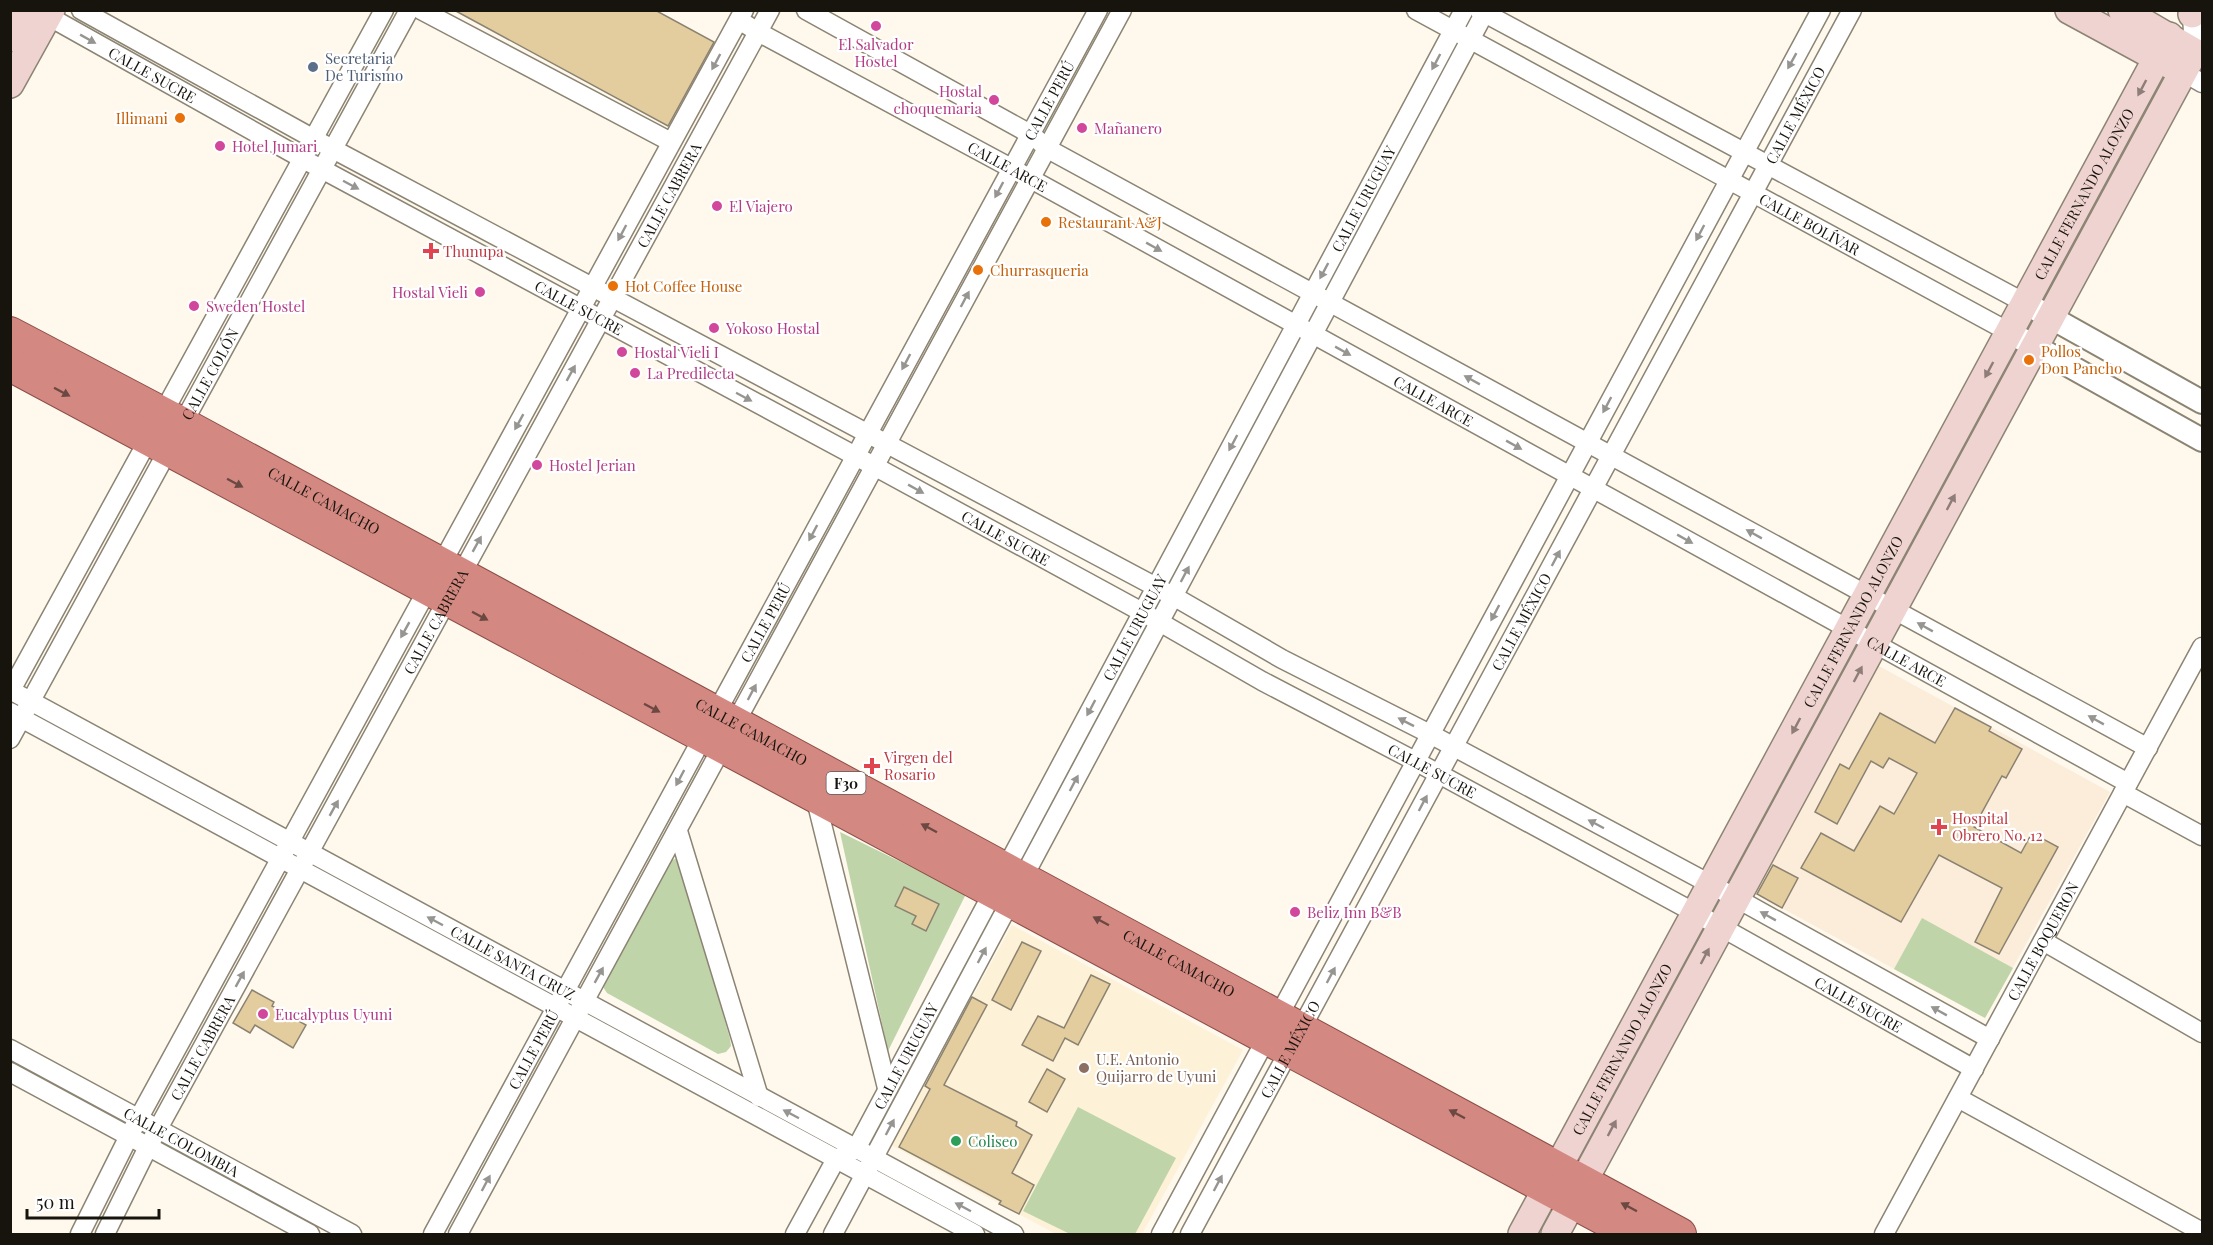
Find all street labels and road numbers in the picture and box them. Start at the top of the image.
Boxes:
street label: CALLE SUCRE [105,42,200,107]
street label: CALLE PERÚ [1019,57,1079,144]
street label: CALLE MÉXICO [1761,63,1830,167]
street label: CALLE FERNANDO ALONZO [2029,105,2138,283]
street label: CALLE ARCE [964,137,1051,196]
street label: CALLE CABRERA [632,139,706,251]
street label: CALLE URUGUAY [1327,142,1400,255]
street label: CALLE BOLÍVAR [1756,188,1864,259]
street label: CALLE SUCRE [531,275,627,339]
street label: CALLE COLÓN [177,324,243,424]
street label: CALLE ARCE [1390,371,1477,431]
street label: CALLE CAMACHO [265,462,384,539]
street label: CALLE SUCRE [958,506,1053,570]
street label: CALLE FERNANDO ALONZO [1798,532,1907,711]
street label: CALLE CABRERA [399,565,473,678]
street label: CALLE MÉXICO [1487,569,1556,674]
street label: CALLE URUGUAY [1098,571,1171,684]
street label: CALLE PERÚ [736,579,795,666]
street label: CALLE ARCE [1863,631,1950,691]
street label: CALLE CAMACHO [692,693,811,770]
street label: CALLE SUCRE [1385,739,1480,802]
road number: F30 [826,772,866,794]
street label: CALLE BOQUERON [2002,878,2083,1004]
street label: CALLE SANTA CRUZ [447,921,579,1004]
street label: CALLE CAMACHO [1120,925,1239,1001]
street label: CALLE FERNANDO ALONZO [1567,960,1676,1139]
street label: CALLE SUCRE [1811,972,1906,1037]
street label: CALLE CABRERA [165,991,239,1104]
street label: CALLE MÉXICO [1255,997,1324,1102]
street label: CALLE URUGUAY [869,999,942,1113]
street label: CALLE PERÚ [504,1006,563,1093]
street label: CALLE COLOMBIA [120,1103,243,1181]

